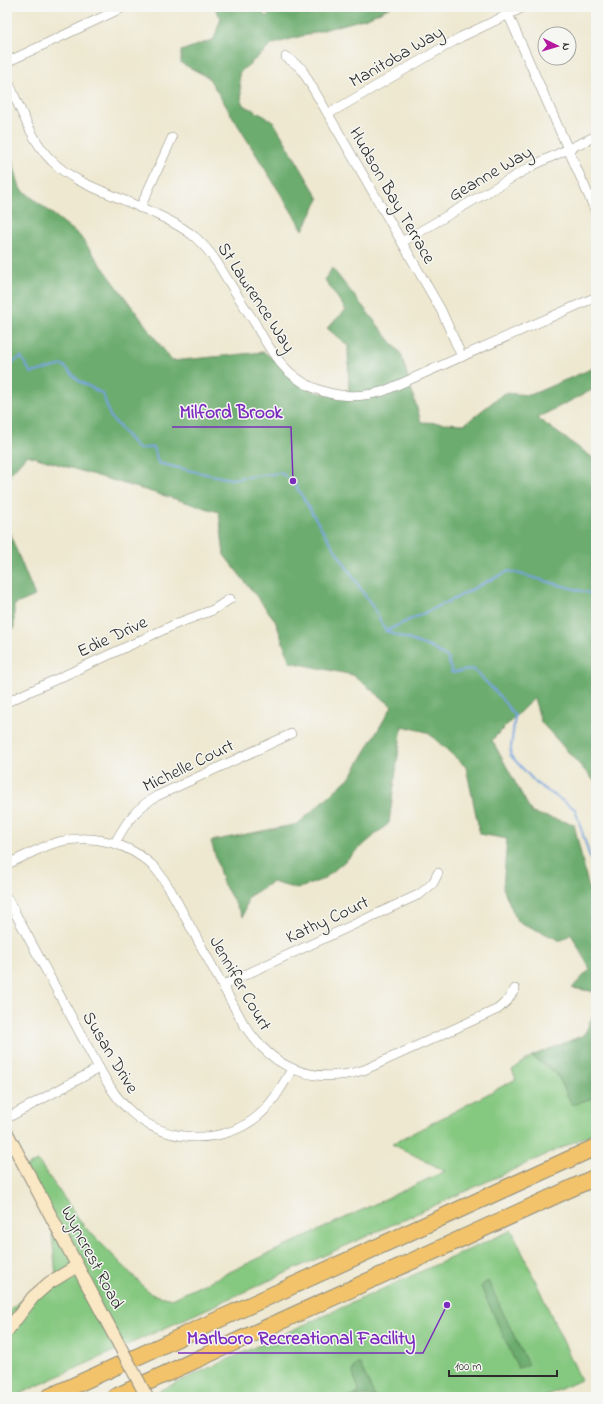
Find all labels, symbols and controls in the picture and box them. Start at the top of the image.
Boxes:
street label: Manitoba Way [345,20,449,95]
north arrow [537,26,577,66]
text: N [558,42,574,51]
street label: Hudson Bay Terrace [341,123,442,270]
street label: Geanne Way [444,140,538,209]
street label: St Lawrence Way [210,238,301,358]
callout: Milford Brook [172,396,291,427]
text: Milford Brook [179,400,283,427]
street label: Edie Drive [74,610,153,665]
street label: Michelle Court [139,734,239,800]
street label: Kathy Court [282,890,374,951]
street label: Jennifer Court [202,932,277,1036]
street label: Susan Drive [75,1007,145,1100]
street label: Wyncrest Road [53,1202,129,1314]
callout: Marlboro Recreational Facility [178,1322,423,1353]
text: Marlboro Recreational Facility [187,1326,416,1355]
scale bar [449,1352,557,1378]
text: 100 m [455,1358,482,1376]

